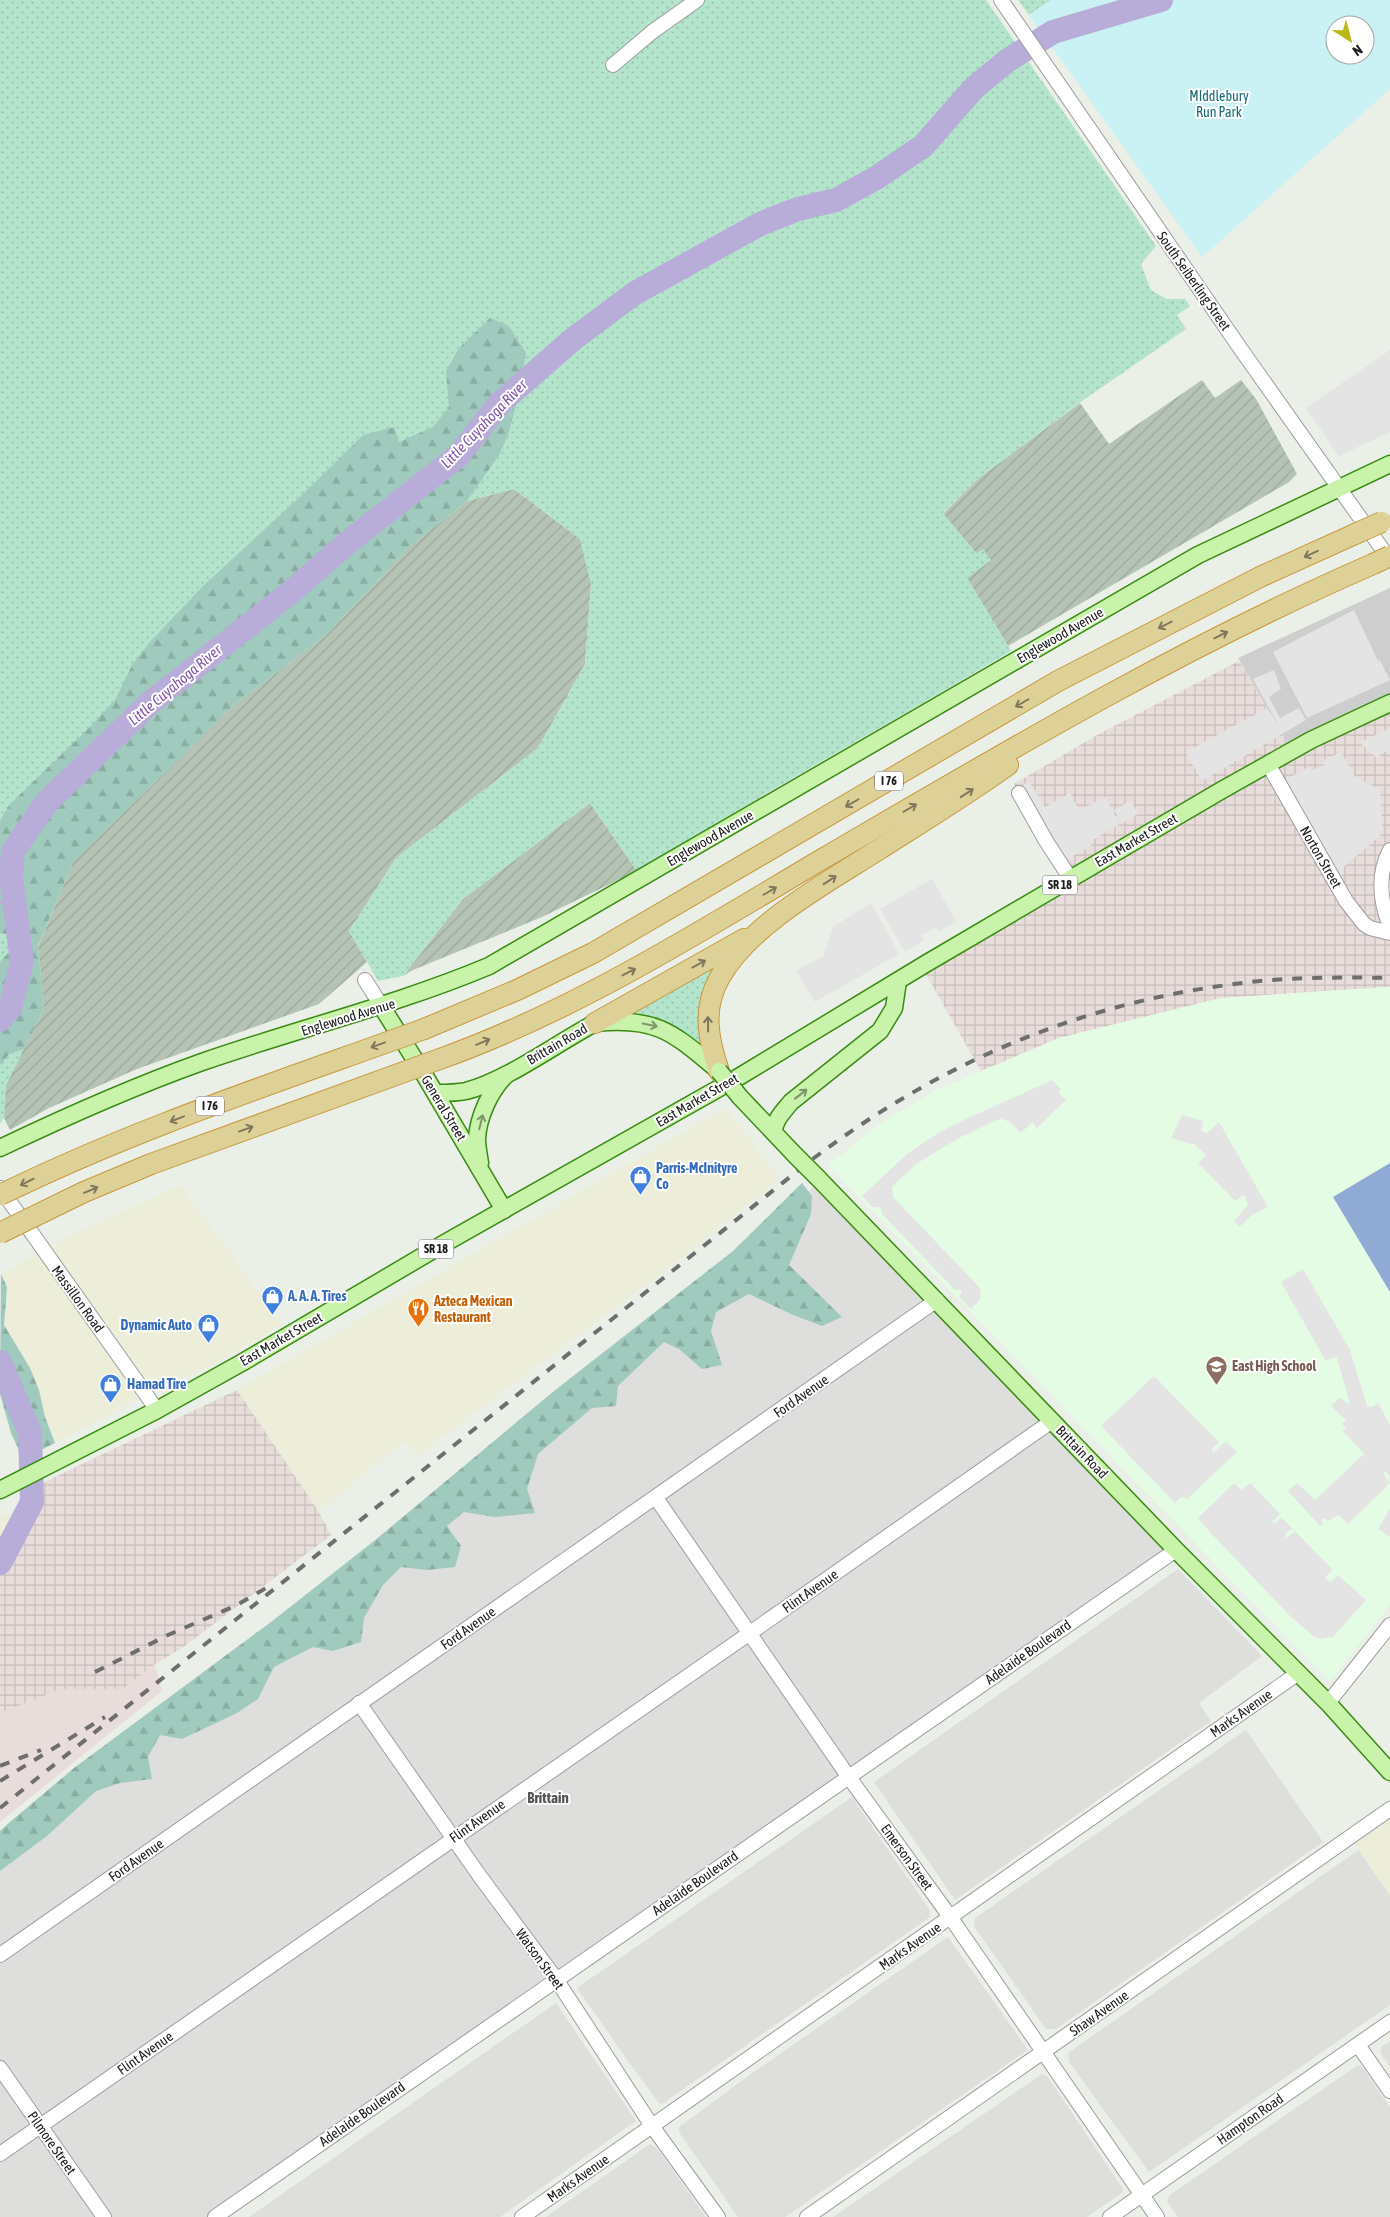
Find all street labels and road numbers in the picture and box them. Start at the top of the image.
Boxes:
street label: South Seiberling Street [1154,229,1234,333]
street label: Englewood Avenue [1014,604,1106,666]
road number: I 76 [875,771,903,790]
street label: Englewood Avenue [664,807,756,869]
street label: East Market Street [1092,810,1180,870]
street label: Norton Street [1297,823,1345,891]
road number: SR 18 [1042,876,1078,894]
street label: Englewood Avenue [299,995,397,1039]
street label: Brittain Road [524,1020,590,1068]
street label: East Market Street [653,1070,741,1130]
street label: General Street [418,1072,470,1144]
road number: I 76 [196,1096,224,1116]
road number: SR 18 [418,1240,454,1258]
street label: Massillon Road [49,1263,107,1335]
street label: East Market Street [237,1309,325,1369]
street label: Ford Avenue [770,1371,832,1421]
street label: Brittain Road [1053,1422,1111,1482]
street label: Flint Avenue [779,1566,841,1616]
street label: Ford Avenue [437,1603,499,1653]
street label: Adelaide Boulevard [982,1617,1074,1687]
street label: Marks Avenue [1207,1686,1275,1740]
street label: Flint Avenue [446,1796,508,1846]
street label: Emerson Street [878,1821,936,1893]
street label: Ford Avenue [105,1835,167,1885]
street label: Adelaide Boulevard [649,1848,741,1918]
street label: Marks Avenue [876,1919,944,1973]
street label: Watson Street [513,1925,567,1993]
street label: Shaw Avenue [1066,1987,1132,2039]
street label: Flint Avenue [114,2028,176,2078]
street label: Adelaide Boulevard [316,2079,408,2149]
street label: Hampton Road [1214,2090,1286,2148]
street label: Pilmore Street [24,2108,80,2178]
street label: Marks Avenue [544,2151,612,2205]

